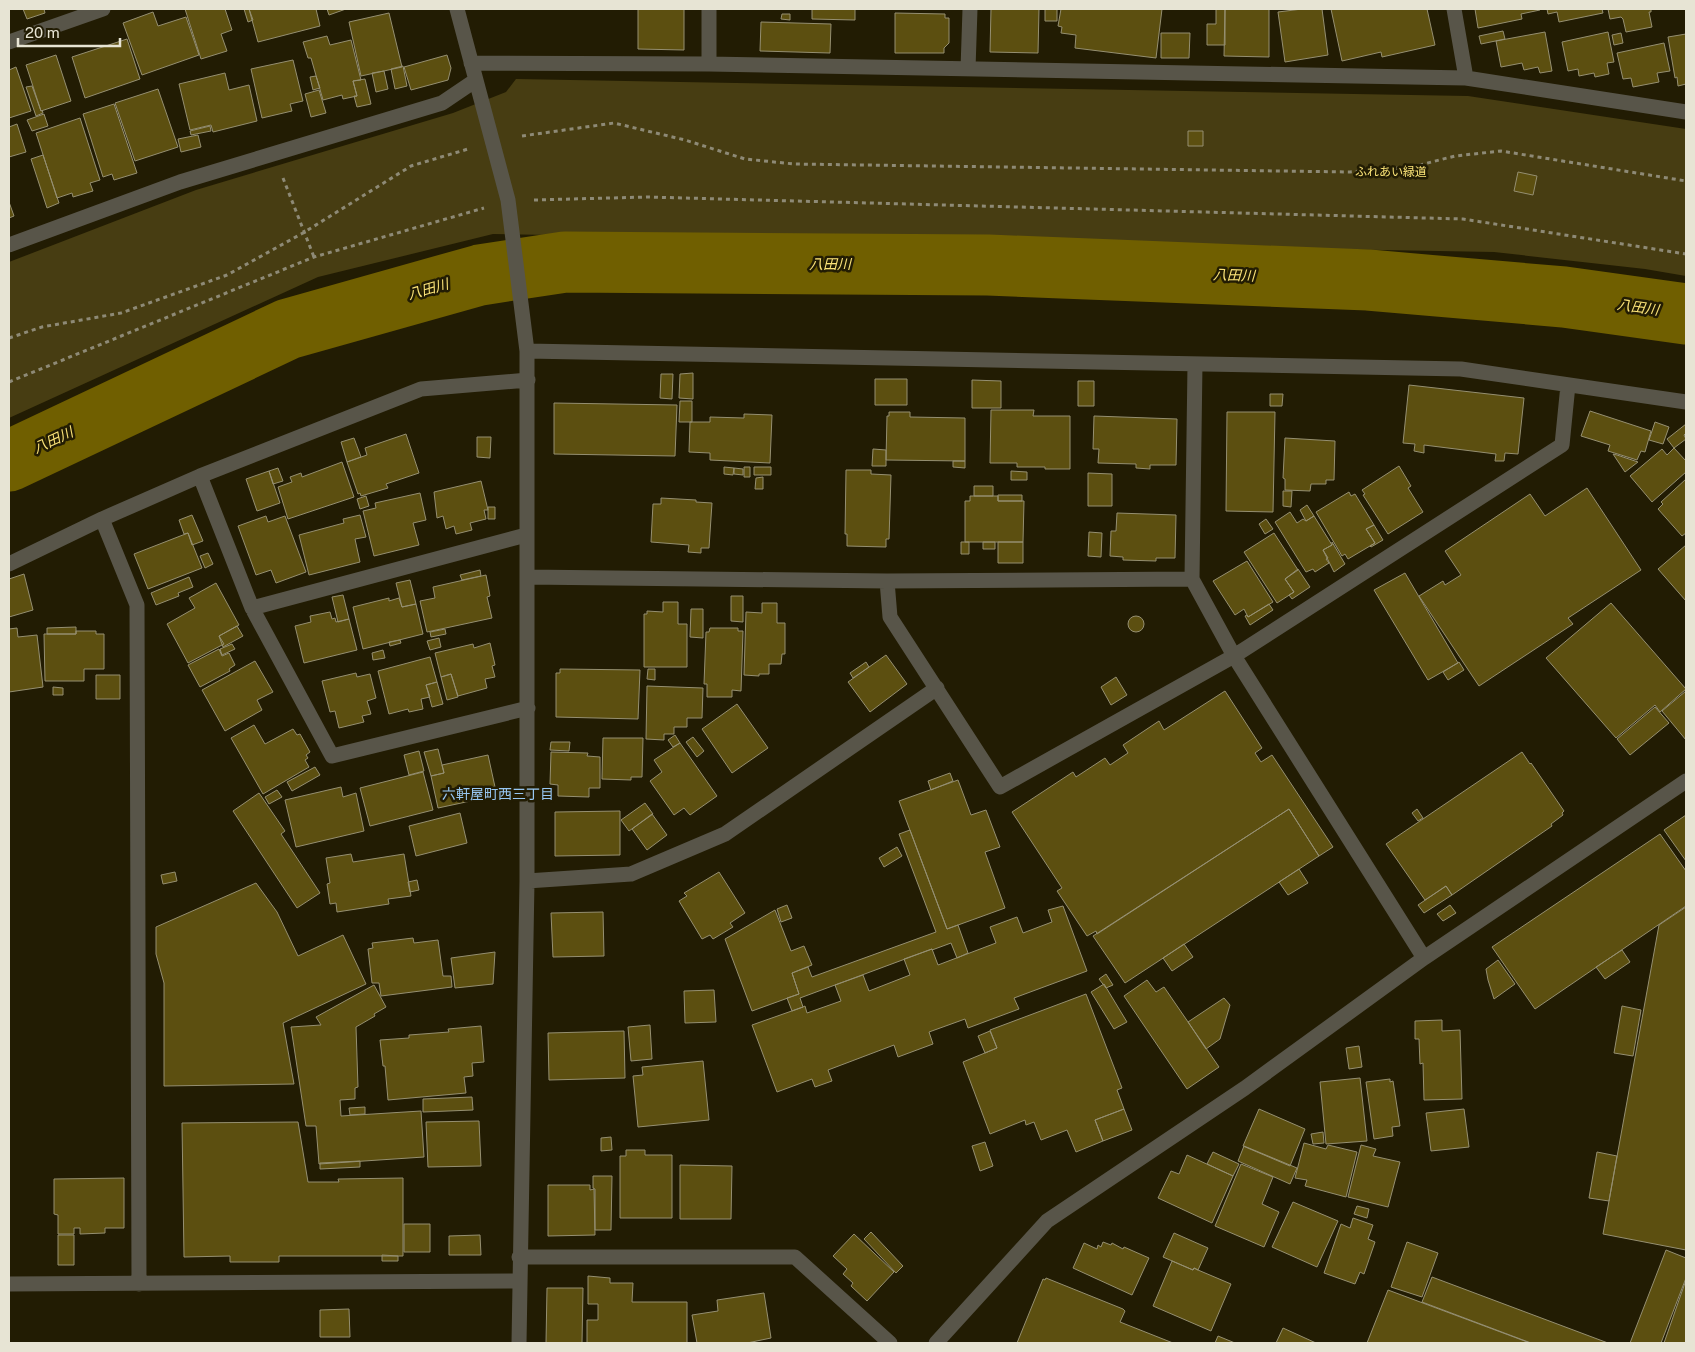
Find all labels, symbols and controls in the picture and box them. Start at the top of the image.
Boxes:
scale bar [18,15,120,47]
text: 20 m [25,24,60,41]
park label: ふれあい緑道 [1355,165,1427,179]
water label: 八田川 [809,256,853,272]
water label: 八田川 [1213,266,1257,284]
water label: 八田川 [406,275,452,302]
water label: 八田川 [1616,296,1662,318]
water label: 八田川 [31,423,77,456]
district label: 六軒屋町西三丁目 [442,786,554,802]

